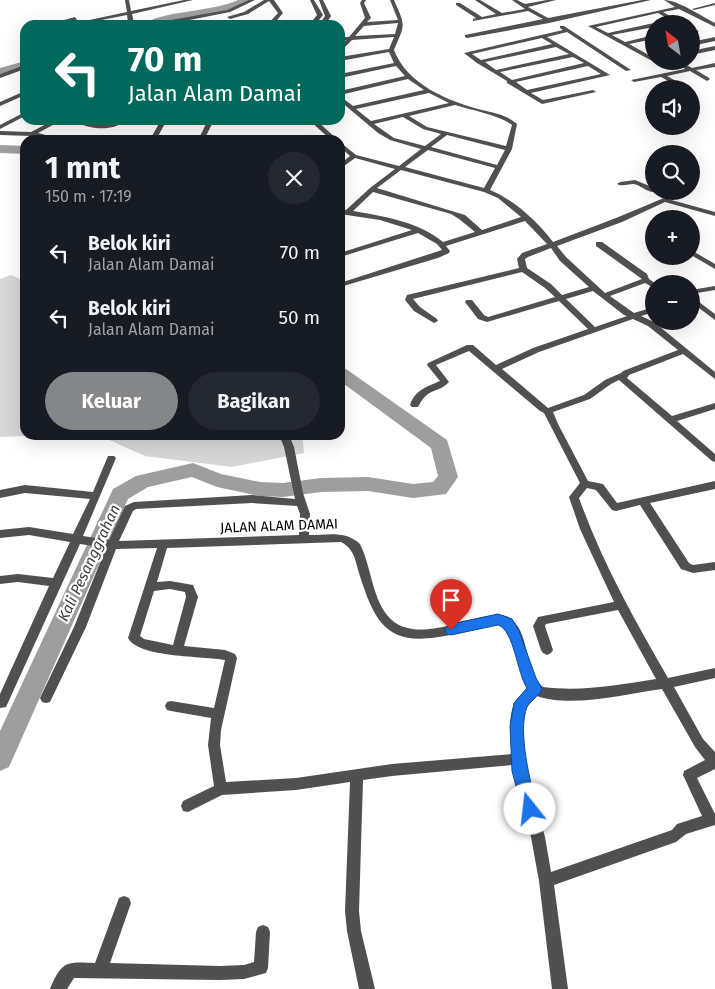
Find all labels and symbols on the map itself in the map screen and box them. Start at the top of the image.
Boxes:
north arrow [645,15,700,70]
water label: Kali Pesanggrahan [54,502,124,624]
street label: JALAN ALAM DAMAI [220,515,338,537]
pin [430,579,472,630]
position arrow [503,782,555,834]

